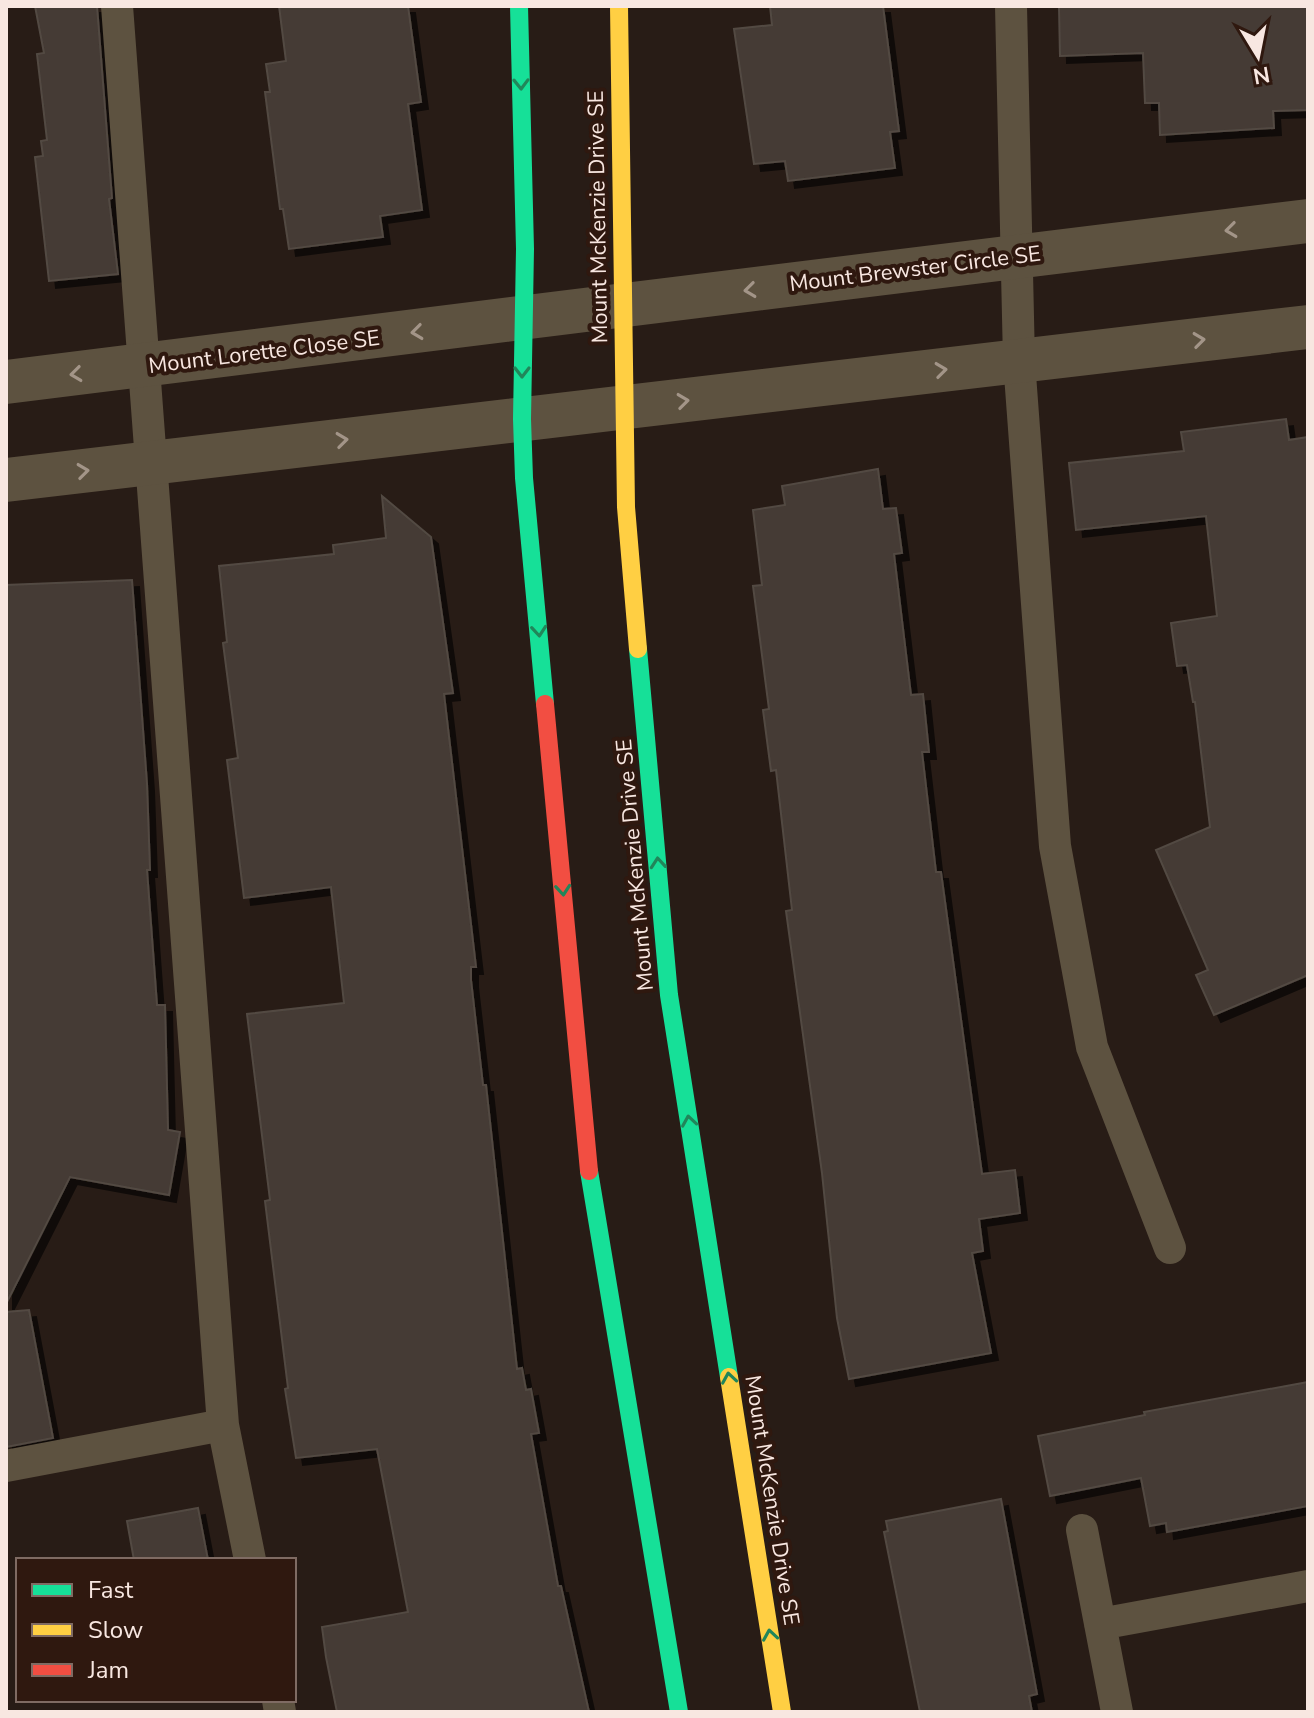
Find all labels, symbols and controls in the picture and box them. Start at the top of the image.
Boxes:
north arrow [1218,16,1298,96]
text: N [1251,59,1272,91]
one-way arrow [512,78,530,91]
street label: Mount McKenzie Drive SE [581,90,615,344]
one-way arrow [1224,221,1237,238]
street label: Mount Brewster Circle SE [788,239,1042,299]
one-way arrow [743,281,756,298]
street label: Mount Lorette Close SE [147,323,381,381]
one-way arrow [410,323,424,340]
one-way arrow [1192,332,1206,349]
one-way arrow [935,362,948,379]
one-way arrow [69,365,82,382]
one-way arrow [513,366,531,379]
one-way arrow [677,392,690,409]
one-way arrow [336,432,349,449]
one-way arrow [77,463,90,480]
one-way arrow [530,625,547,638]
street label: Mount McKenzie Drive SE [609,738,661,992]
one-way arrow [649,856,666,869]
one-way arrow [554,884,571,897]
one-way arrow [681,1115,698,1128]
one-way arrow [721,1371,738,1385]
street label: Mount McKenzie Drive SE [737,1373,807,1627]
legend [16,1558,296,1702]
text: Fast [88,1574,134,1606]
text: Slow [88,1614,143,1646]
one-way arrow [762,1628,779,1642]
text: Jam [87,1654,129,1686]

